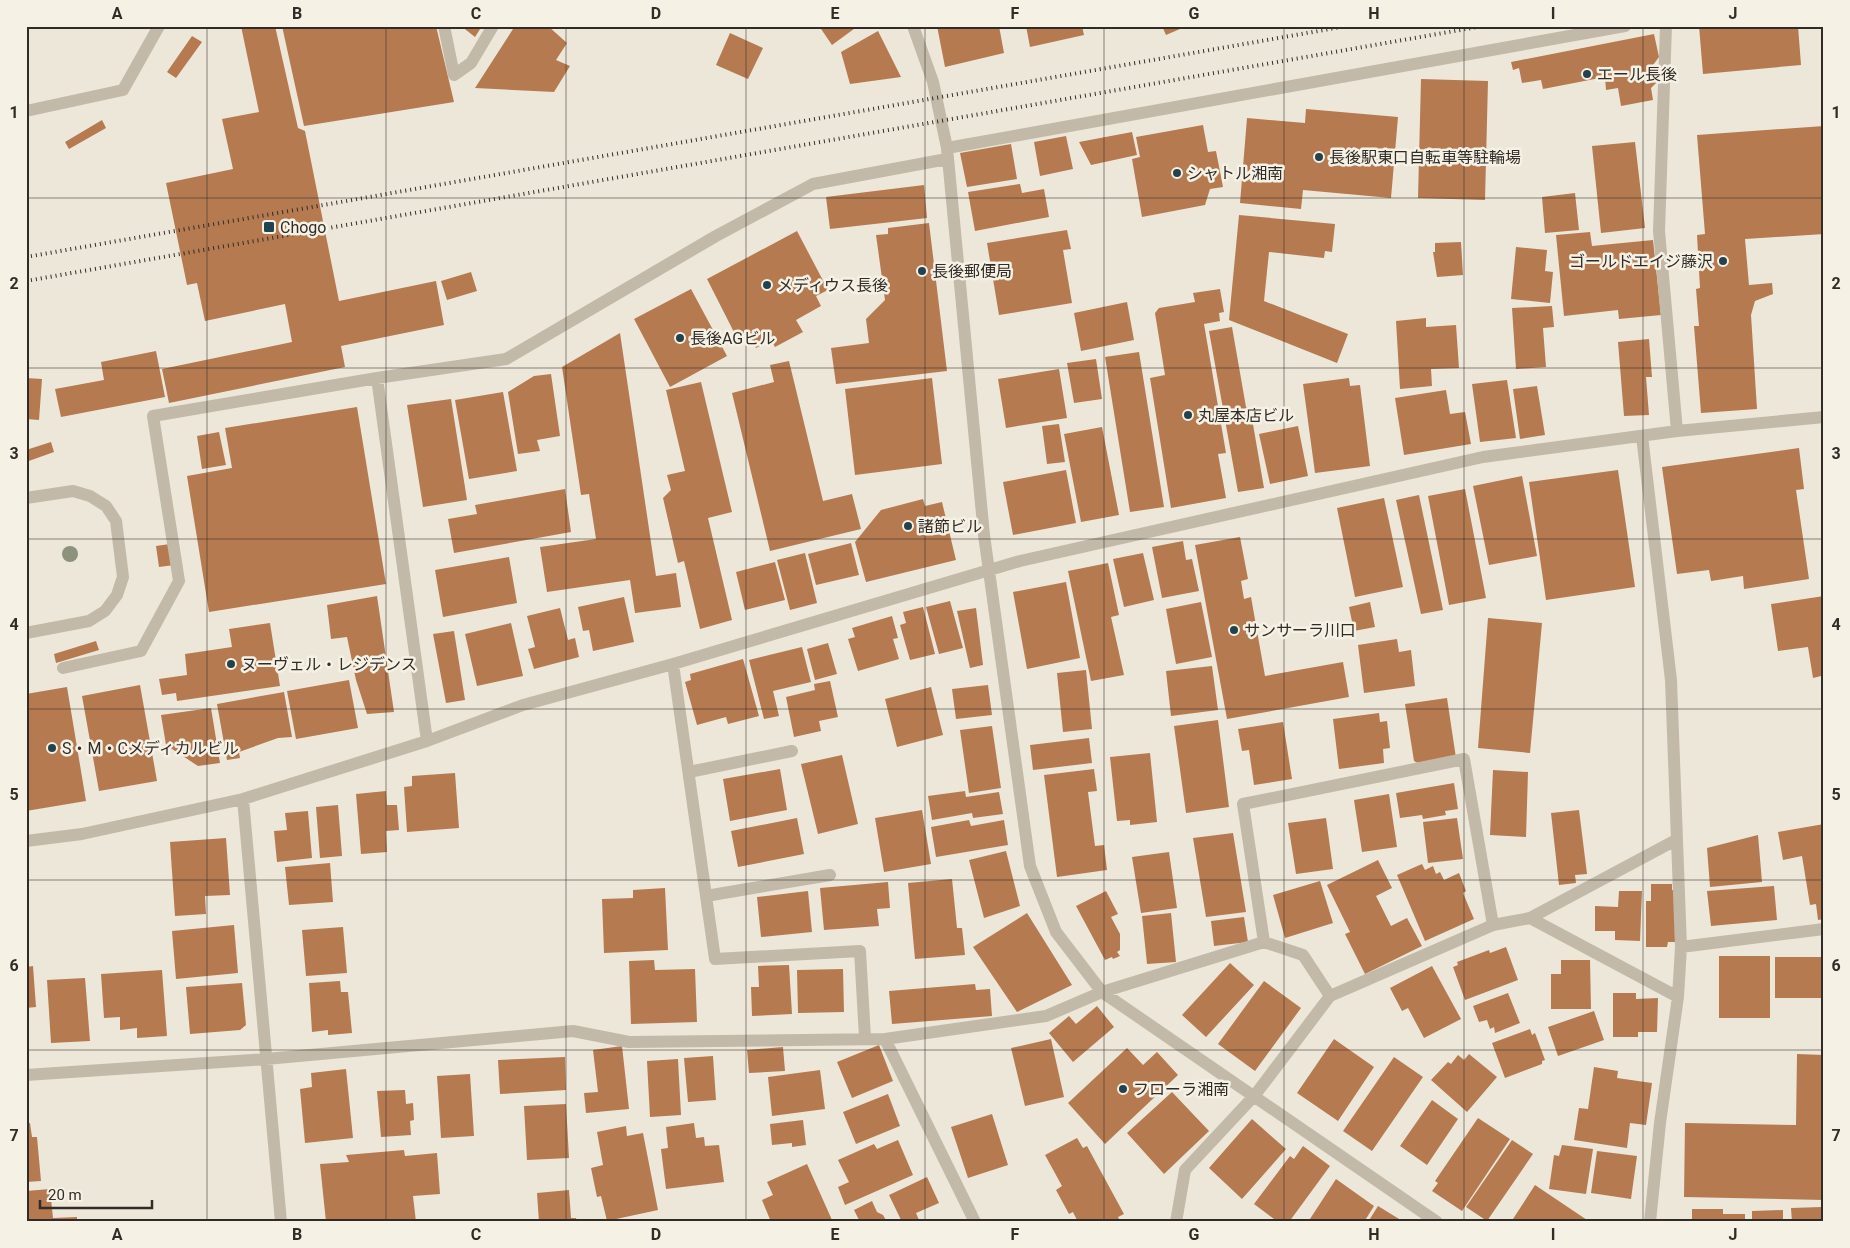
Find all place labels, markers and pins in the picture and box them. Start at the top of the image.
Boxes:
place label: エール長後 [1597,65,1677,84]
marker: エール長後 [1581,68,1593,80]
place label: 長後駅東口自転車等駐輪場 [1329,148,1521,167]
marker: 長後駅東口自転車等駐輪場 [1313,151,1325,163]
place label: シャトル湘南 [1187,164,1283,183]
marker: シャトル湘南 [1171,167,1183,179]
place label: Chogo [280,218,326,237]
marker: Chogo [262,220,276,234]
place label: ゴールドエイジ藤沢 [1569,252,1713,271]
marker: ゴールドエイジ藤沢 [1717,255,1729,267]
place label: 長後郵便局 [932,262,1012,281]
marker: 長後郵便局 [916,265,928,277]
place label: メディウス長後 [777,276,888,295]
marker: メディウス長後 [761,279,773,291]
place label: 長後AGビル [690,329,775,348]
marker: 長後AGビル [674,332,686,344]
place label: 丸屋本店ビル [1198,406,1294,425]
marker: 丸屋本店ビル [1182,409,1194,421]
place label: 諸節ビル [918,517,982,536]
marker: 諸節ビル [902,520,914,532]
place label: サンサーラ川口 [1244,621,1356,640]
marker: サンサーラ川口 [1228,624,1240,636]
place label: ヌーヴェル・レジデンス [241,655,417,674]
marker: ヌーヴェル・レジデンス [225,658,237,670]
place label: S・M・Cメディカルビル [62,739,239,758]
marker: S・M・Cメディカルビル [46,742,58,754]
place label: フローラ湘南 [1133,1080,1229,1099]
marker: フローラ湘南 [1117,1083,1129,1095]

